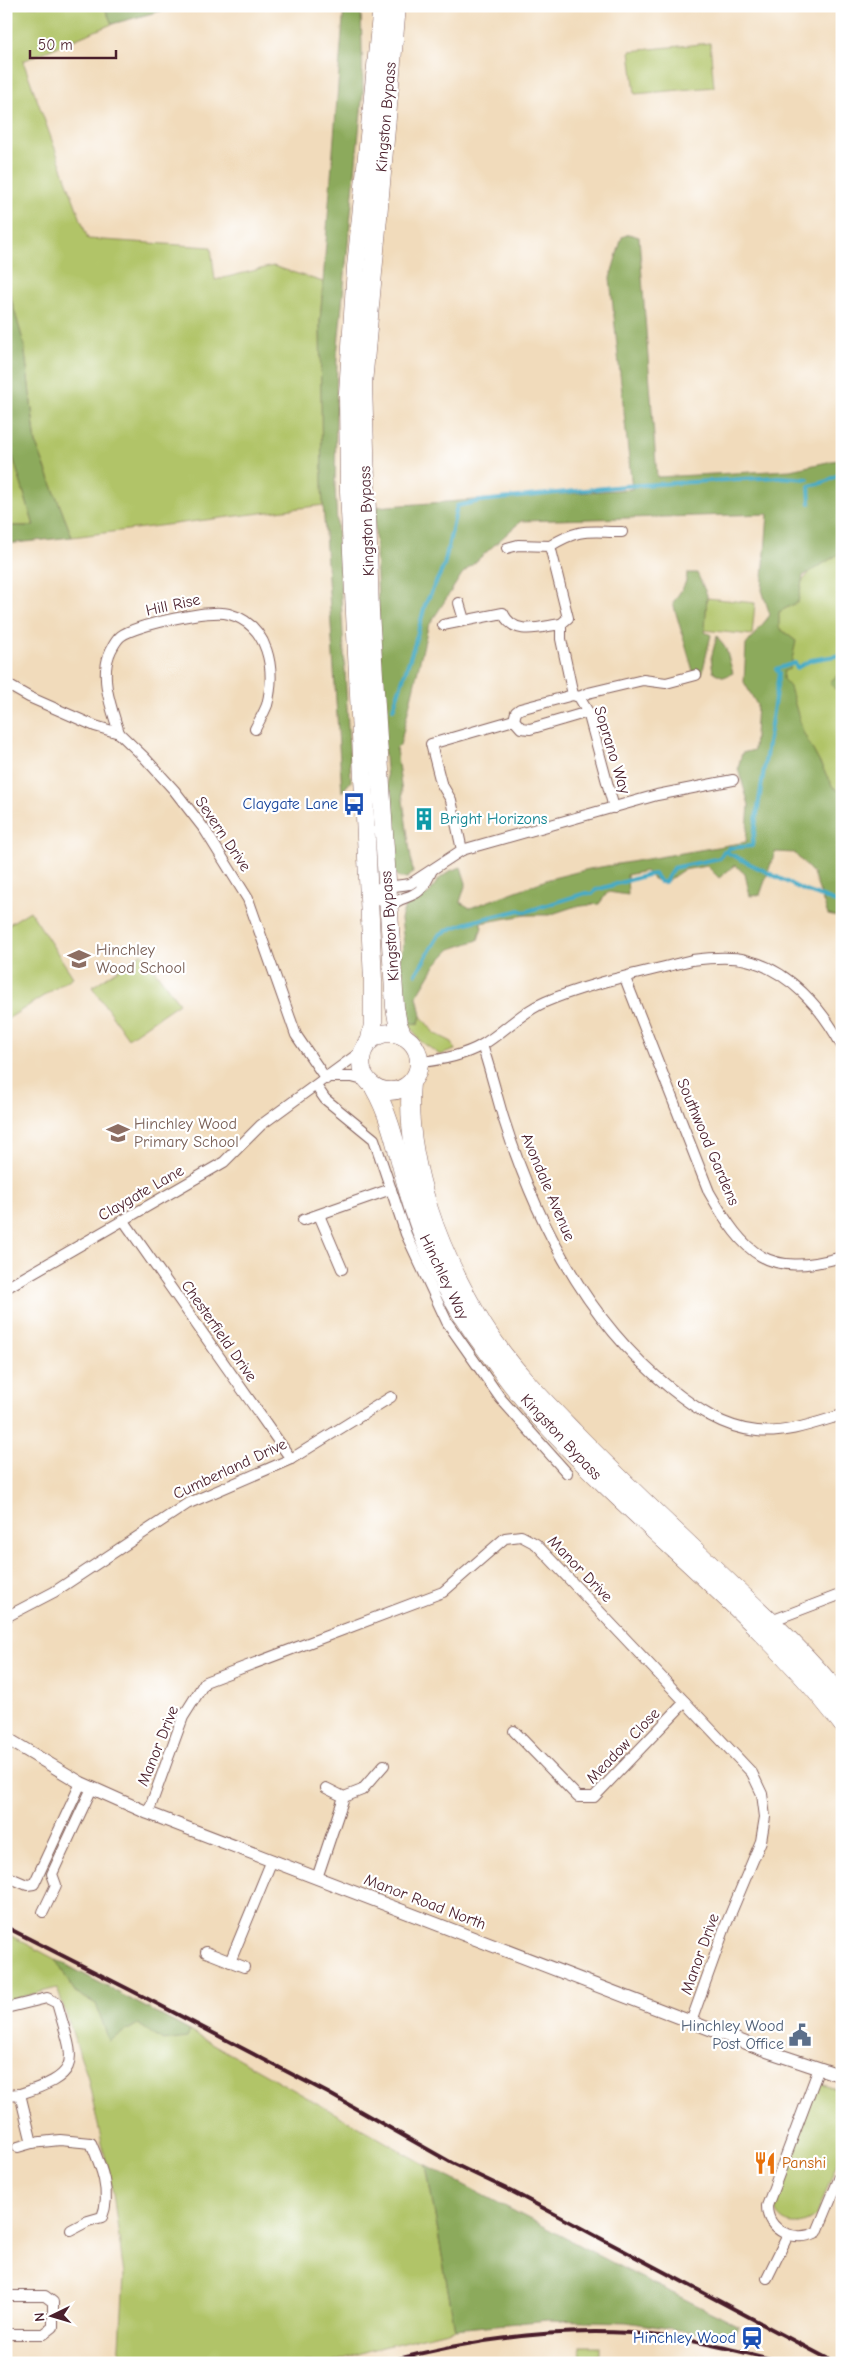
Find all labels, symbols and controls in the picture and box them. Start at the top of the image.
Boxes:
scale bar [30,28,116,60]
text: 50 m [38,36,73,54]
street label: Kingston Bypass [372,61,400,173]
street label: Kingston Bypass [356,465,378,577]
street label: Hill Rise [144,590,202,620]
street label: Soprano Way [590,704,634,797]
bus stop icon: Claygate Lane [341,791,367,817]
street label: Severn Drive [191,793,255,875]
place label: Claygate Lane [242,795,338,813]
building icon: Bright Horizons [411,806,437,832]
place label: Bright Horizons [440,810,548,828]
street label: Kingston Bypass [377,870,403,982]
place label: Hinchley Wood School [96,941,186,977]
school or university icon: Hinchley Wood School [66,946,92,972]
street label: Southwood Gardens [673,1076,743,1209]
place label: Hinchley Wood Primary School [134,1115,239,1151]
school or university icon: Hinchley Wood Primary School [105,1120,131,1146]
street label: Avondale Avenue [517,1130,579,1244]
street label: Claygate Lane [95,1161,187,1225]
street label: Hinchley Way [416,1231,473,1323]
street label: Chesterfield Drive [177,1277,261,1385]
street label: Kingston Bypass [517,1390,605,1484]
street label: Cumberland Drive [170,1435,290,1503]
street label: Manor Drive [544,1532,616,1606]
street label: Manor Drive [134,1703,182,1789]
street label: Meadow Close [583,1705,663,1787]
street label: Manor Road North [362,1870,488,1934]
street label: Manor Drive [677,1911,723,1997]
place label: Hinchley Wood Post Office [681,2017,784,2053]
public building icon: Hinchley Wood Post Office [787,2022,813,2048]
restaurant icon: Panshi [752,2150,778,2176]
place label: Panshi [782,2154,826,2172]
north arrow [28,2292,78,2342]
text: N [31,2312,48,2322]
station icon: Hinchley Wood [739,2325,765,2351]
place label: Hinchley Wood [633,2329,736,2347]

